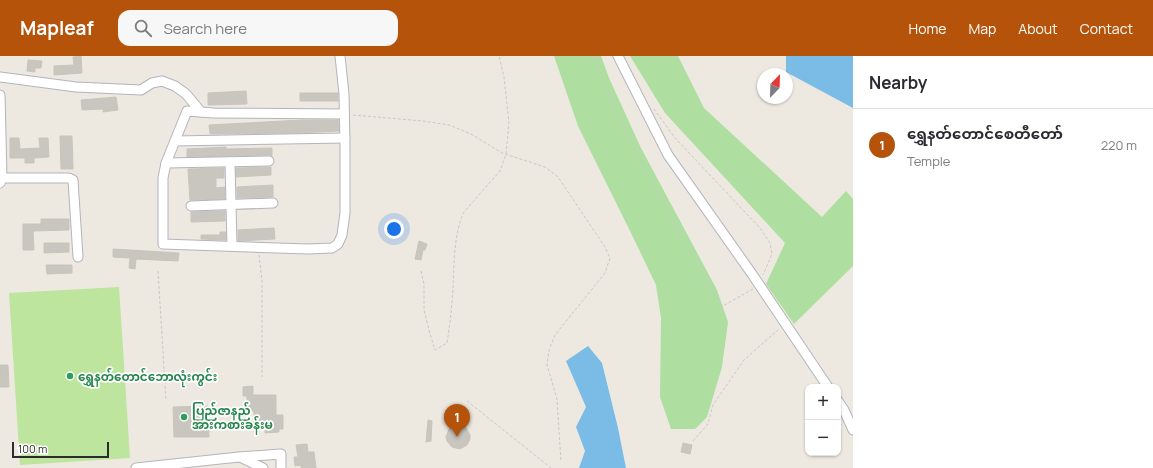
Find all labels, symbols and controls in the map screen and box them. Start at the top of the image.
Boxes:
search box [118,10,398,46]
text: Mapleaf [20,15,94,41]
icon: search [132,17,154,39]
text: Search here [164,18,247,39]
text: Home [909,19,946,38]
text: Map [968,19,996,38]
text: About [1018,19,1058,38]
text: Contact [1080,19,1133,38]
north arrow [757,68,793,104]
text: Nearby [869,71,927,94]
text: ရွှေနတ်တောင်စေတီတော် [907,123,1063,144]
text: 1 [879,136,885,154]
text: 220 m [1101,136,1137,154]
text: Temple [907,152,950,170]
your location [384,219,404,239]
place label: ရွှေနတ်တောင်ဘောလုံးကွင်း [78,367,217,388]
marker: ရွှေနတ်တောင်ဘောလုံးကွင်း [65,371,75,381]
map controls [805,384,841,456]
button: + [805,384,841,420]
place label: ပြည်ဇာနည် အားကစားခန်းမ [192,401,273,435]
pin: 1 [444,404,470,437]
marker: ပြည်ဇာနည် အားကစားခန်းမ [179,412,189,422]
button: − [805,420,841,456]
scale bar [12,440,109,459]
text: 100 m [18,441,47,456]

